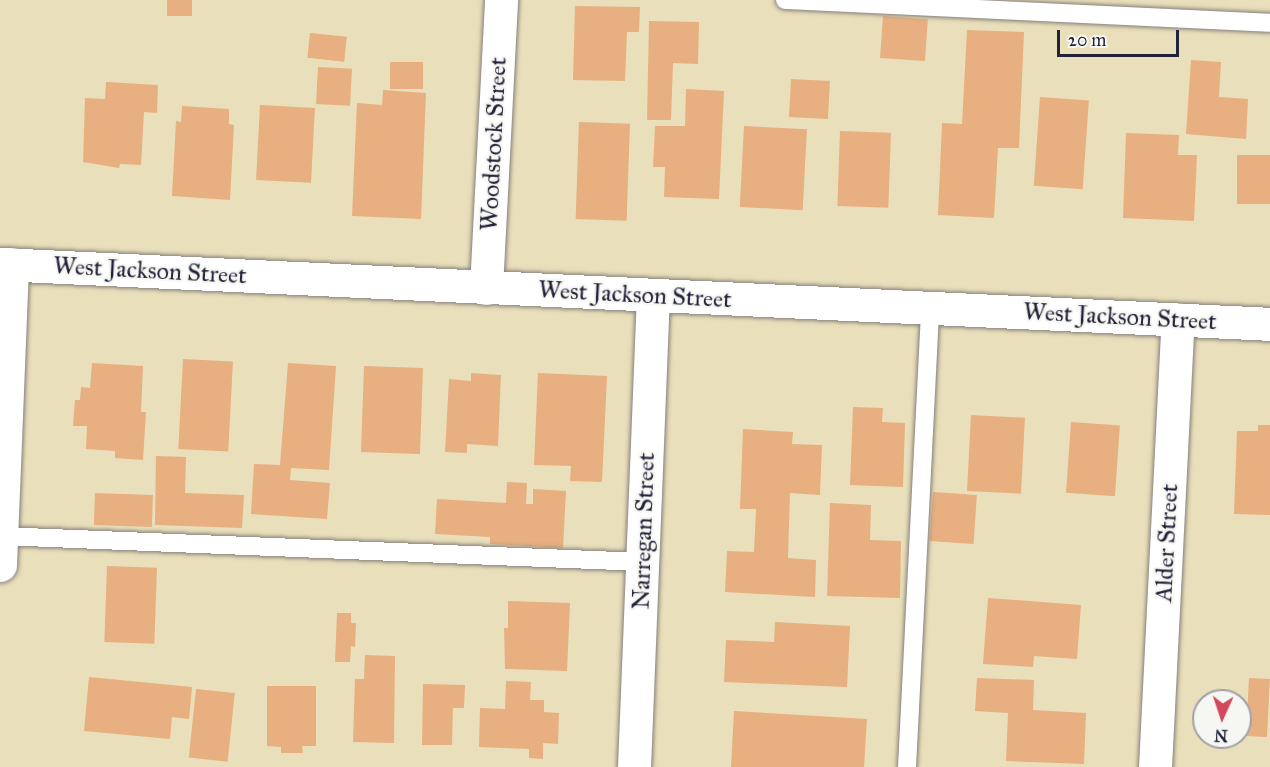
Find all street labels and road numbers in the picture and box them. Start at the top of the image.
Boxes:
street label: Woodstock Street [475,56,513,232]
street label: West Jackson Street [53,252,247,290]
street label: West Jackson Street [538,276,732,314]
street label: West Jackson Street [1023,298,1217,336]
street label: Narregan Street [627,452,661,610]
street label: Alder Street [1150,483,1184,603]

